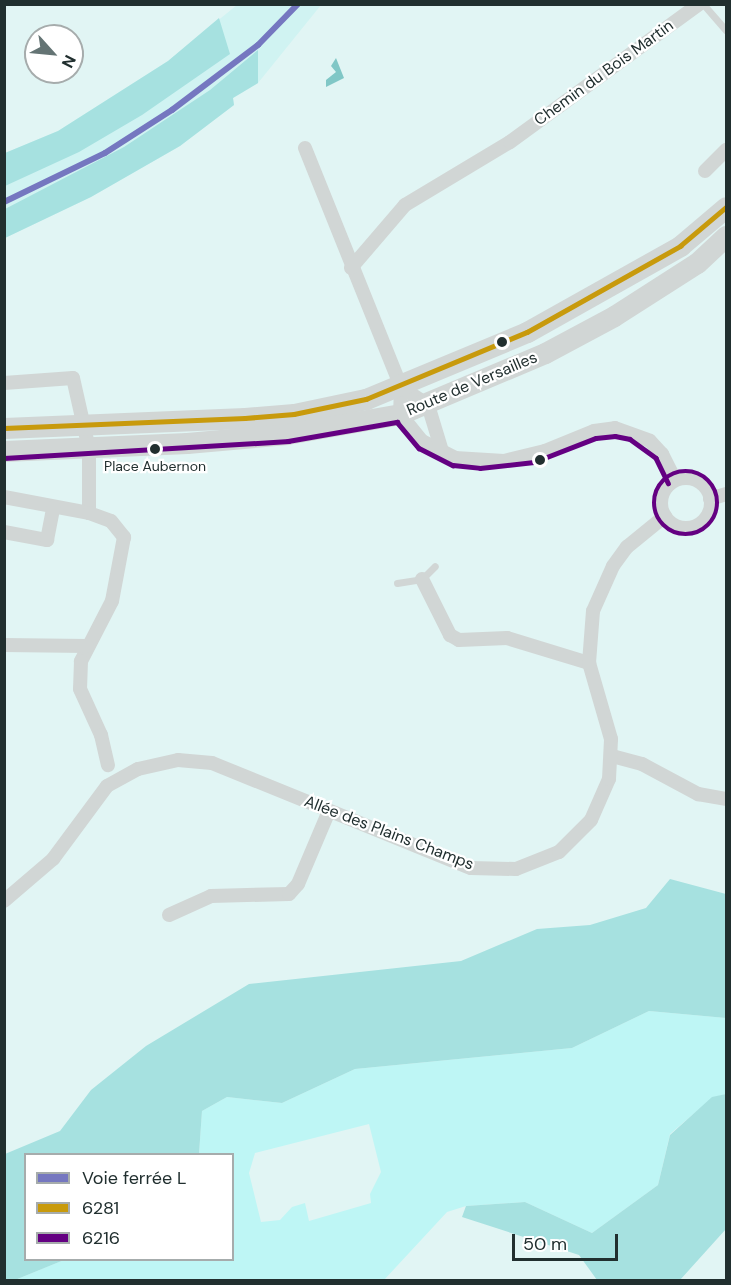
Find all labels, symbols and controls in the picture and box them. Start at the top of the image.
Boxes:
street label: Chemin du Bois Martin [531,16,677,130]
north arrow [24,24,84,84]
text: N [57,52,81,71]
unlabelled marker [496,336,508,348]
street label: Route de Versailles [404,348,540,420]
marker: Place Aubernon [149,443,161,455]
unlabelled marker [534,454,546,466]
place label: Place Aubernon [104,458,206,474]
street label: Allée des Plains Champs [301,792,477,874]
legend [24,1153,234,1261]
text: Voie ferrée L [82,1166,187,1190]
text: 6281 [82,1196,119,1220]
scale bar [515,1222,622,1260]
text: 6216 [82,1226,120,1250]
text: 50 m [523,1232,567,1256]

